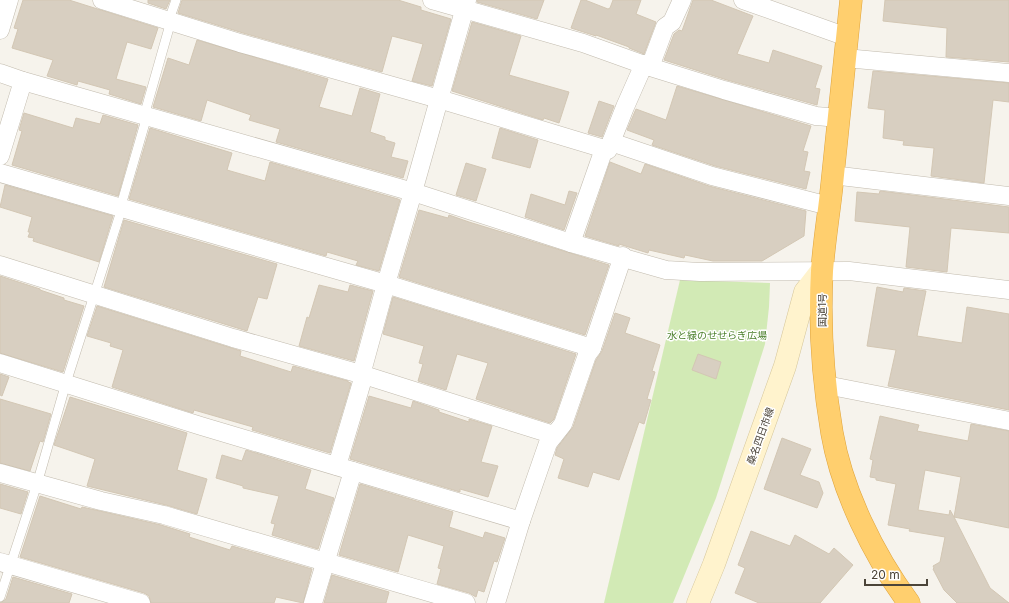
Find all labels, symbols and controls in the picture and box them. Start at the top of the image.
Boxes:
street label: 国道1号 [816,293,828,327]
park label: 水と緑のせせらぎ広場 [667,329,767,341]
street label: 桑名四日市線 [744,406,776,466]
scale bar [865,561,927,587]
text: 20 m [871,567,900,582]

